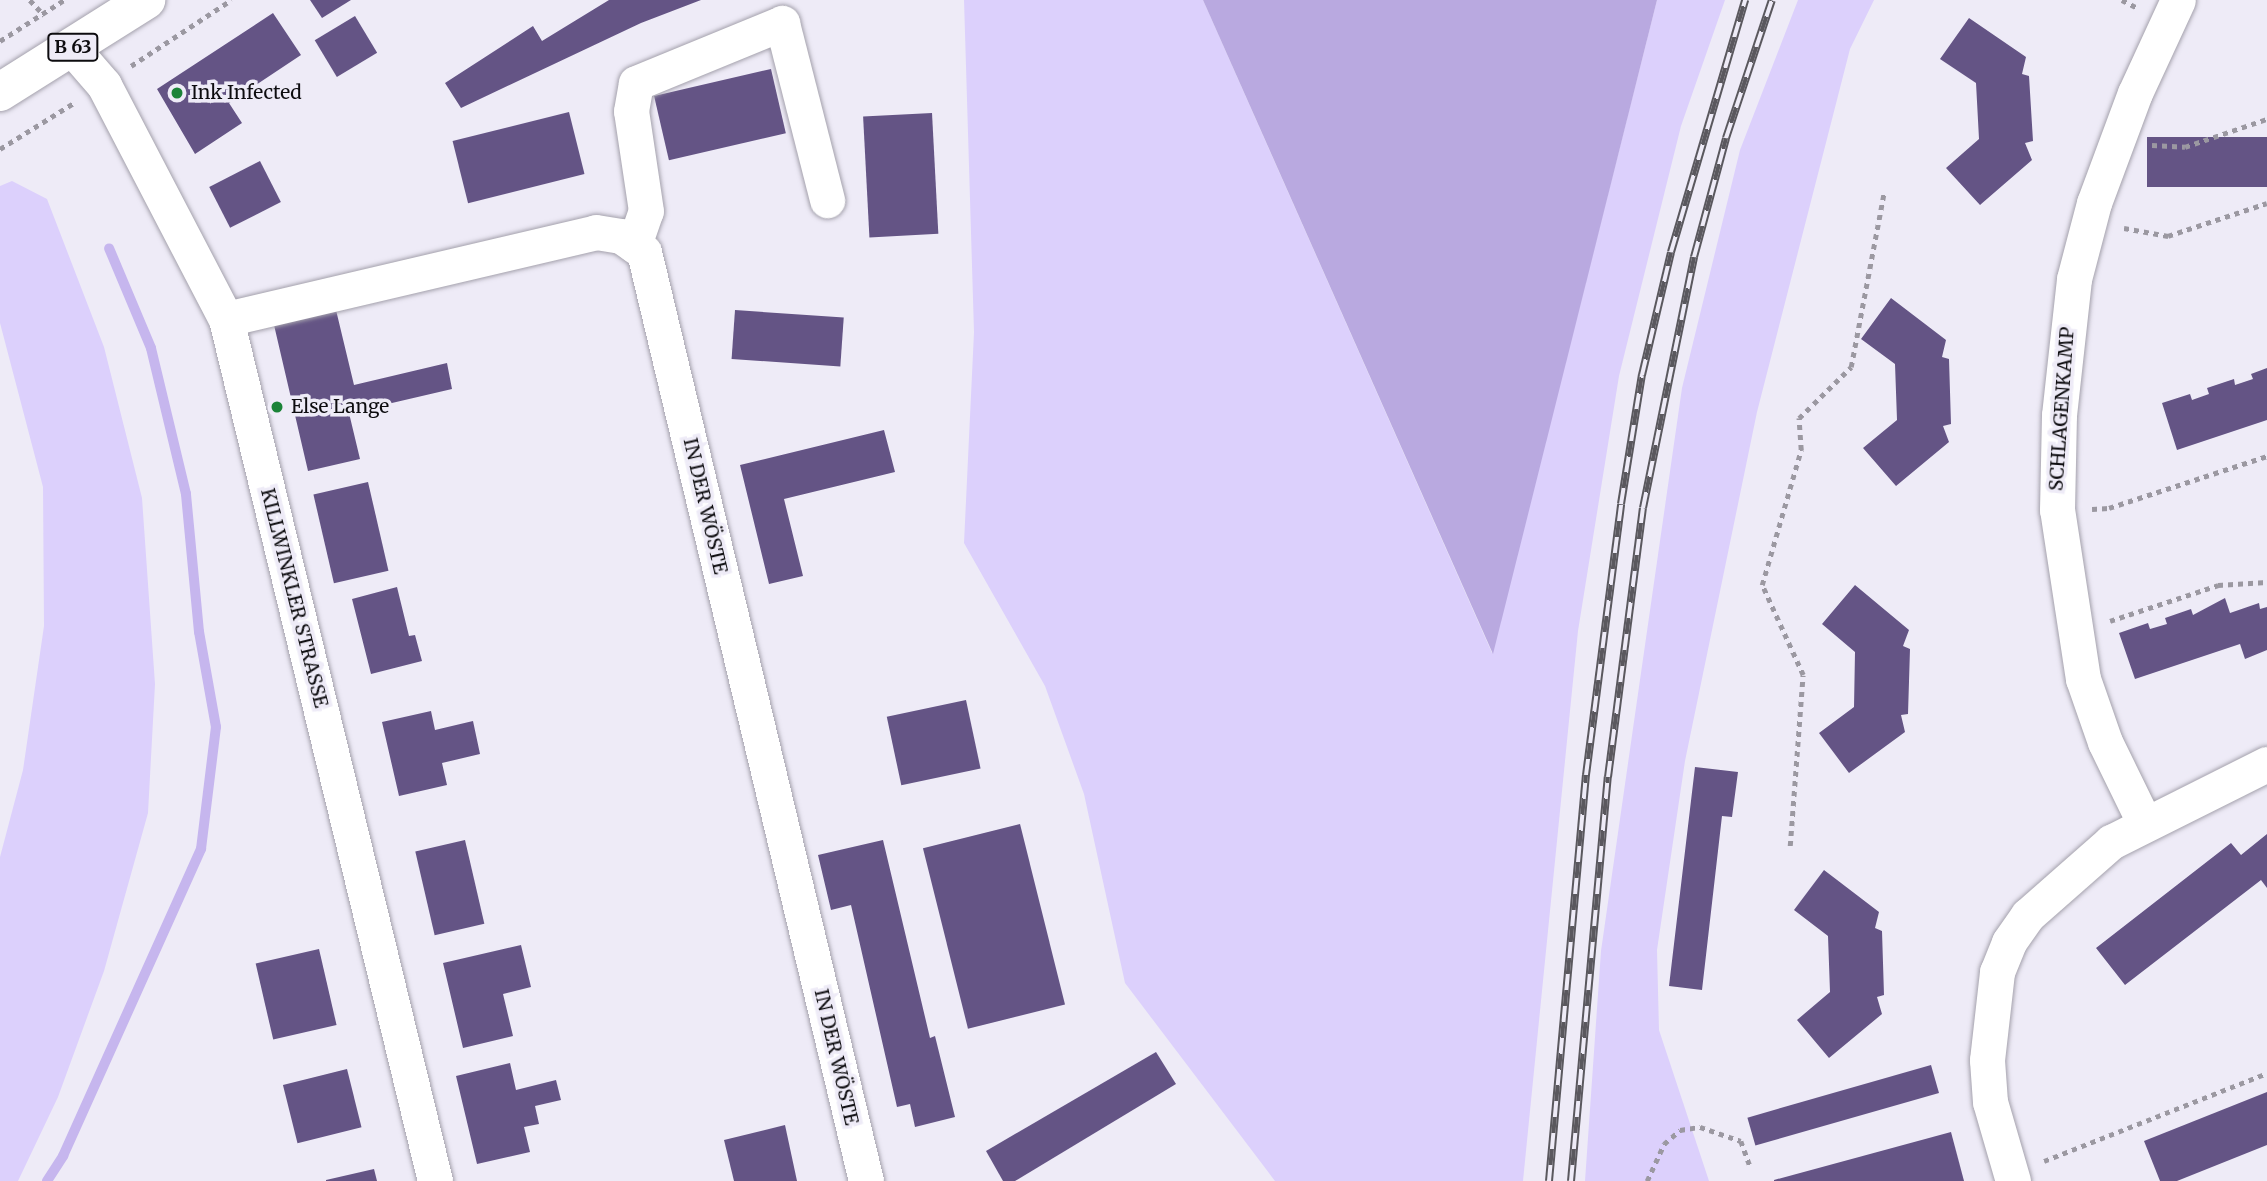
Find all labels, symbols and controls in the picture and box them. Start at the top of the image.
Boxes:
road number: B 63 [47,32,99,62]
place label: Ink Infected [191,82,302,104]
marker: Ink Infected [169,85,185,101]
street label: SCHLAGENKAMP [2045,326,2079,492]
place label: Else Lange [291,396,389,418]
marker: Else Lange [269,399,285,415]
street label: IN DER WÖSTE [678,436,732,576]
street label: KILLWINKLER STRASSE [256,486,332,710]
street label: IN DER WÖSTE [809,987,863,1127]

